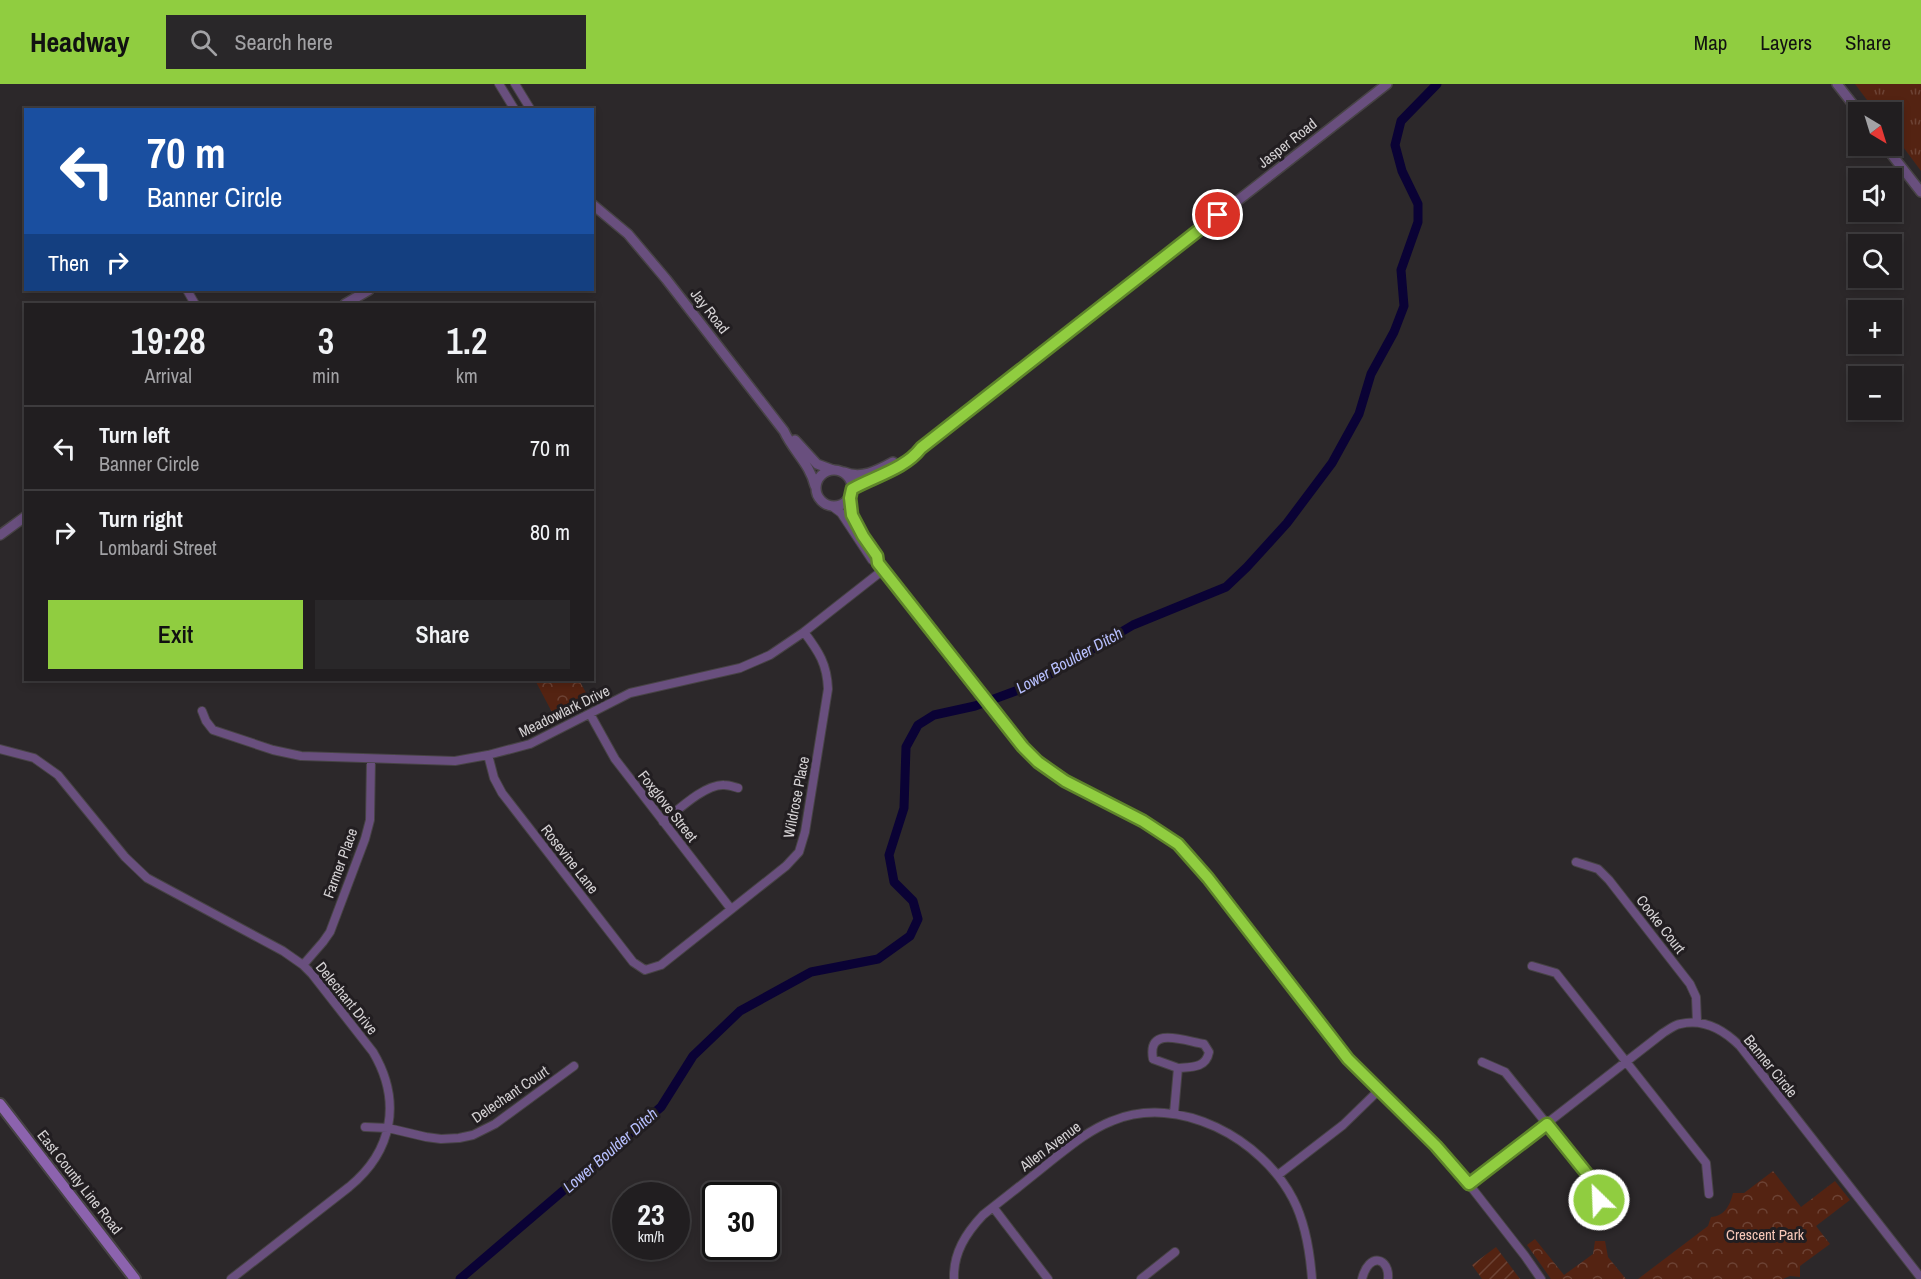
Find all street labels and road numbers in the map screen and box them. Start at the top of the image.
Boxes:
street label: Jasper Road [1253,113,1321,173]
street label: Jay Road [686,284,734,338]
street label: Meadowlark Drive [515,680,613,742]
street label: Wildrose Place [778,754,814,840]
street label: Foxglove Street [633,766,703,847]
street label: Rosevine Lane [536,820,604,898]
street label: Farmer Place [318,825,362,901]
street label: Cooke Court [1631,890,1691,958]
street label: Delechant Drive [311,957,383,1039]
street label: Banner Circle [1739,1030,1803,1102]
street label: Delechant Court [467,1060,553,1128]
street label: Allen Avenue [1014,1116,1085,1177]
street label: East County Line Road [33,1125,127,1239]

